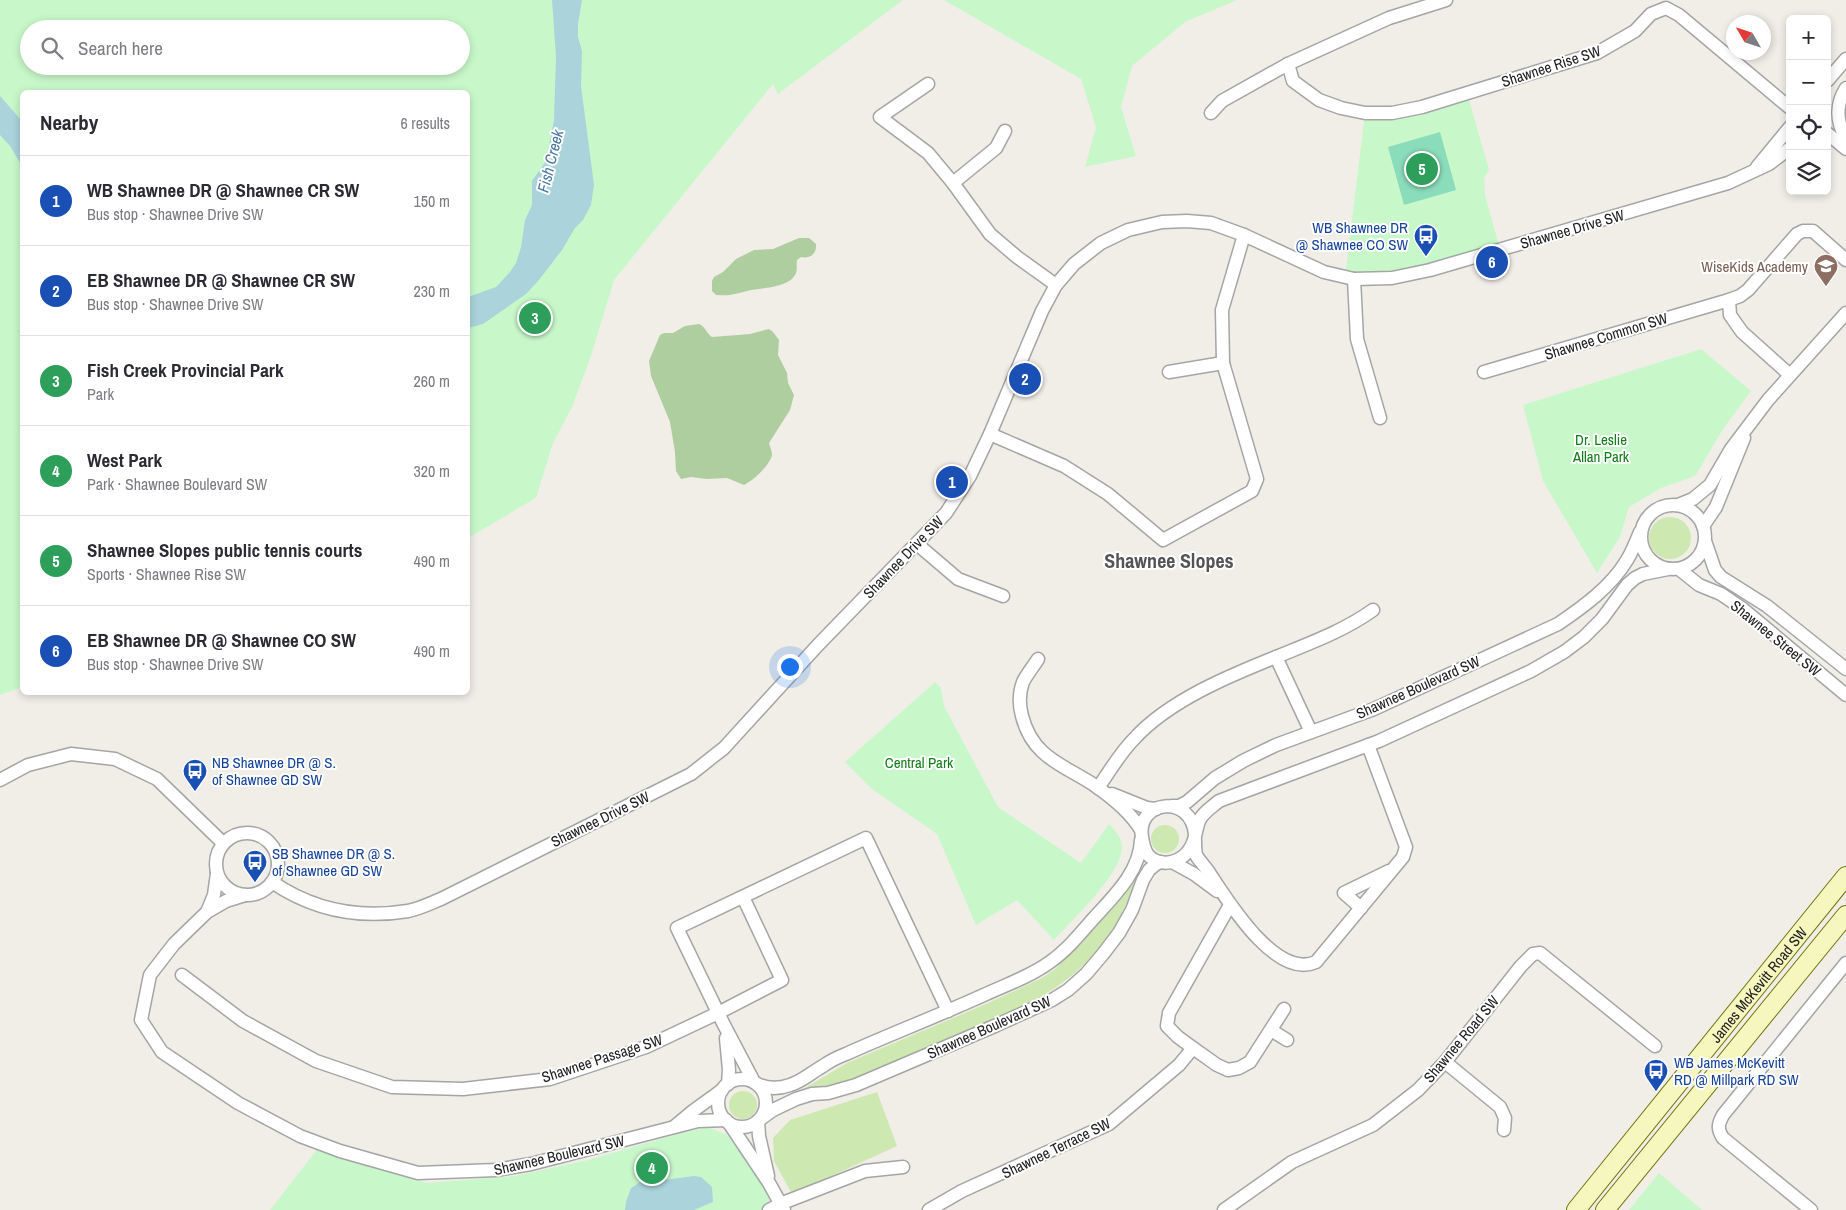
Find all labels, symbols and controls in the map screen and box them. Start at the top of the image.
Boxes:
north arrow [1726,15,1771,60]
map controls [1786,15,1831,195]
button: + [1786,15,1831,60]
search box [20,20,470,75]
icon: search [38,34,66,62]
text: Search here [78,35,163,61]
street label: Shawnee Rise SW [1499,40,1604,92]
button: − [1786,60,1831,105]
button: locate [1786,105,1831,150]
text: Nearby [40,108,98,137]
text: 6 results [400,112,450,134]
water label: Fish Creek [532,127,569,195]
pin: 5 [1406,150,1438,188]
button: layers [1786,150,1831,195]
text: WB Shawnee DR @ Shawnee CR SW [87,177,359,203]
text: 1 [52,190,60,212]
text: 150 m [414,190,450,212]
text: Bus stop · Shawnee Drive SW [87,203,263,225]
street label: Shawnee Drive SW [1518,204,1627,254]
place label: WB Shawnee DR @ Shawnee CO SW [1296,217,1408,255]
bus stop icon: WB Shawnee DR @ Shawnee CO SW [1413,223,1439,257]
pin: 6 [1476,243,1508,281]
school or university icon: WiseKids Academy [1813,253,1839,287]
place label: WiseKids Academy [1701,256,1809,277]
text: EB Shawnee DR @ Shawnee CR SW [87,267,355,293]
text: 2 [52,280,60,302]
text: 230 m [414,280,450,302]
text: Bus stop · Shawnee Drive SW [87,293,263,315]
pin: 3 [519,299,551,337]
street label: Shawnee Common SW [1542,307,1671,365]
text: Fish Creek Provincial Park [87,357,284,383]
pin: 2 [1009,360,1041,398]
text: 3 [52,370,60,392]
text: 260 m [414,370,450,392]
text: Park [87,383,114,405]
park label: Dr. Leslie Allan Park [1572,429,1630,467]
text: West Park [87,447,162,473]
text: 4 [52,460,60,482]
text: 320 m [414,460,450,482]
pin: 1 [936,463,968,501]
text: Park · Shawnee Boulevard SW [87,473,267,495]
street label: Shawnee Drive SW [858,511,948,603]
text: Shawnee Slopes public tennis courts [87,537,362,563]
district label: Shawnee Slopes [1104,547,1234,574]
text: 5 [52,550,60,572]
text: 490 m [414,550,450,572]
text: Sports · Shawnee Rise SW [87,563,246,585]
street label: Shawnee Street SW [1726,595,1826,681]
text: EB Shawnee DR @ Shawnee CO SW [87,627,356,653]
text: 6 [52,640,60,662]
text: 490 m [414,640,450,662]
street label: Shawnee Boulevard SW [1353,650,1484,724]
text: Bus stop · Shawnee Drive SW [87,653,263,675]
your location [777,654,803,680]
place label: NB Shawnee DR @ S. of Shawnee GD SW [212,752,336,790]
park label: Central Park [885,752,954,773]
bus stop icon: NB Shawnee DR @ S. of Shawnee GD SW [182,758,208,792]
street label: Shawnee Drive SW [547,786,653,852]
place label: SB Shawnee DR @ S. of Shawnee GD SW [272,843,395,881]
bus stop icon: SB Shawnee DR @ S. of Shawnee GD SW [242,849,268,883]
street label: James McKevitt Road SW [1705,922,1812,1047]
street label: Shawnee Boulevard SW [924,990,1055,1064]
street label: Shawnee Road SW [1418,991,1504,1087]
street label: Shawnee Passage SW [539,1028,665,1087]
place label: WB James McKevitt RD @ Millpark RD SW [1674,1052,1799,1090]
bus stop icon: WB James McKevitt RD @ Millpark RD SW [1643,1058,1669,1092]
street label: Shawnee Terrace SW [998,1112,1114,1183]
street label: Shawnee Boulevard SW [492,1130,627,1180]
pin: 4 [636,1149,668,1187]

